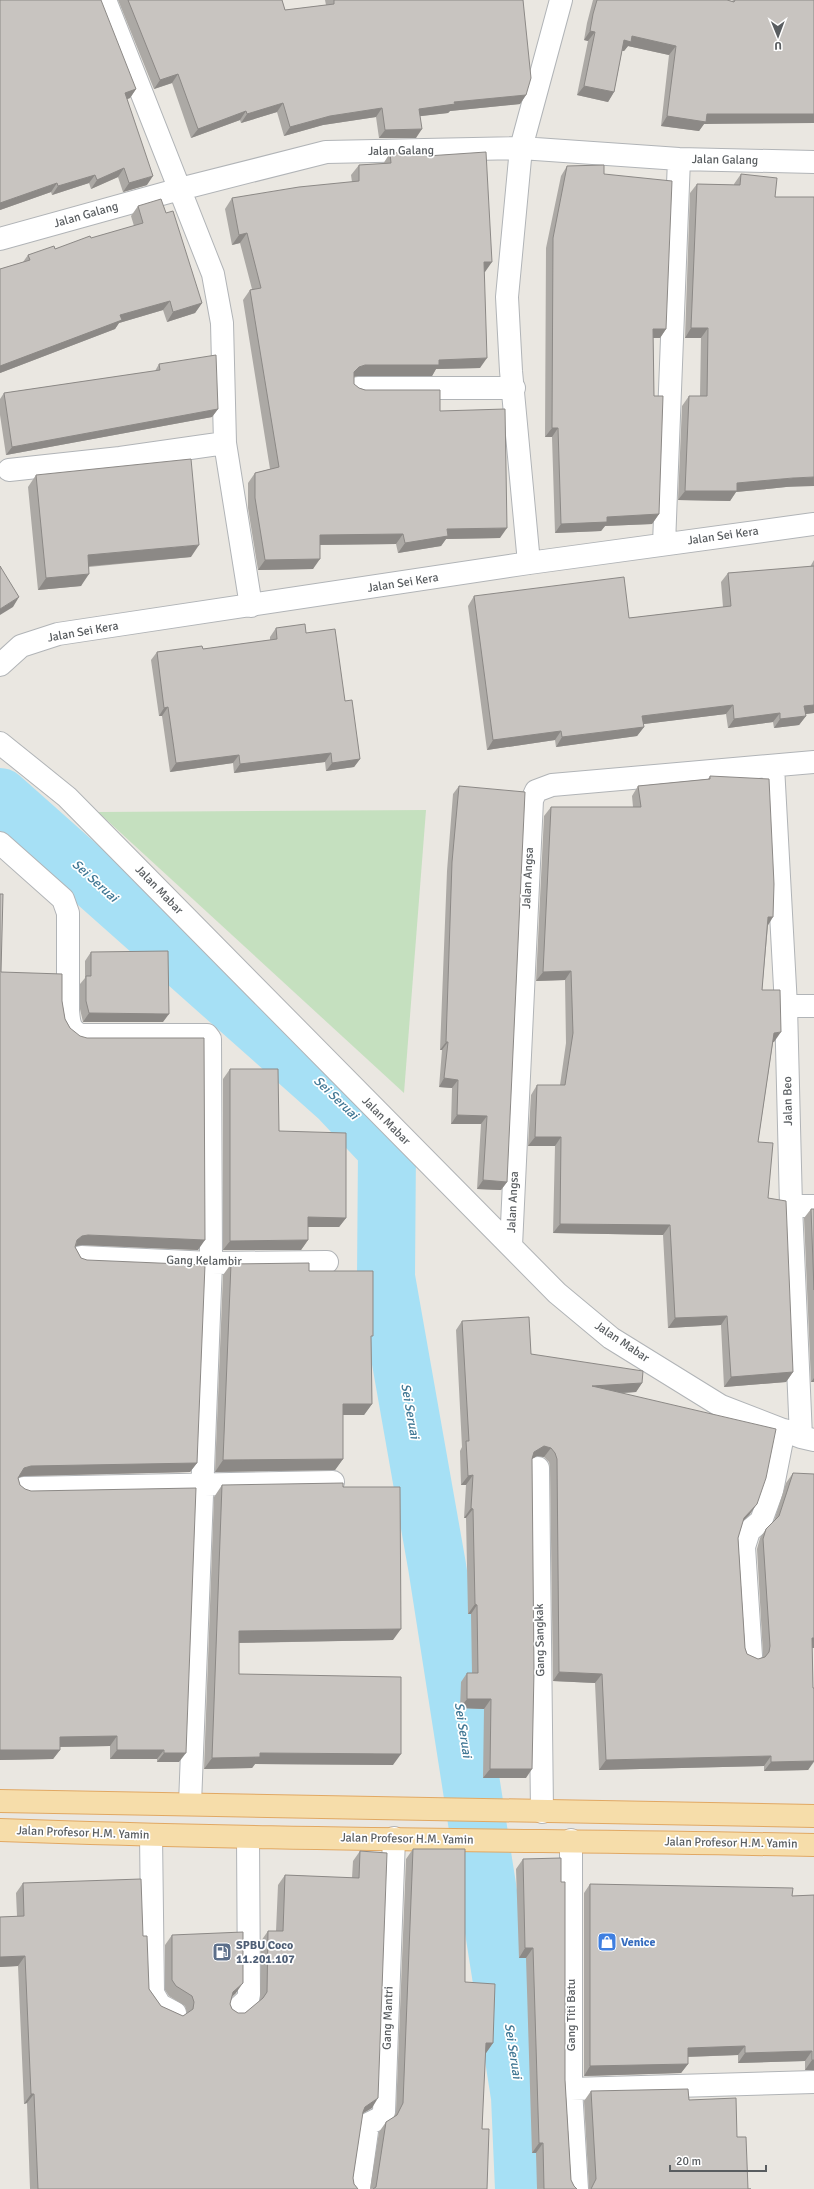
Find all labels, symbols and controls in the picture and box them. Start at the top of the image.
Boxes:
north arrow [758,16,798,56]
text: U [774,39,782,52]
street label: Jalan Galang [368,143,434,159]
street label: Jalan Galang [692,152,758,168]
street label: Jalan Galang [52,199,120,231]
street label: Jalan Sei Kera [686,524,760,548]
street label: Jalan Sei Kera [366,570,440,596]
street label: Jalan Sei Kera [46,618,120,646]
street label: Jalan Angsa [519,847,537,909]
water label: Sei Seruai [69,856,122,907]
street label: Jalan Mabar [132,862,187,918]
water label: Sei Seruai [310,1073,363,1124]
street label: Jalan Beo [780,1076,796,1126]
street label: Jalan Mabar [359,1094,414,1149]
street label: Jalan Angsa [504,1171,522,1233]
street label: Gang Kelambir [166,1253,242,1269]
street label: Jalan Mabar [592,1318,653,1366]
water label: Sei Seruai [397,1382,423,1441]
street label: Gang Sangkak [532,1603,548,1677]
water label: Sei Seruai [451,1701,476,1760]
street label: Jalan Profesor H.M. Yamin [16,1823,150,1843]
street label: Jalan Profesor H.M. Yamin [340,1830,474,1848]
street label: Jalan Profesor H.M. Yamin [664,1834,798,1852]
shop icon: Venice [596,1931,618,1953]
place label: Venice [621,1935,655,1950]
place label: SPBU Coco 11.201.107 [236,1938,295,1967]
fuel station icon: SPBU Coco 11.201.107 [211,1941,233,1963]
street label: Gang Titi Batu [564,1979,579,2051]
street label: Gang Mantri [379,1986,397,2050]
water label: Sei Seruai [501,2022,526,2081]
scale bar [670,2147,766,2173]
text: 20 m [676,2154,701,2169]

